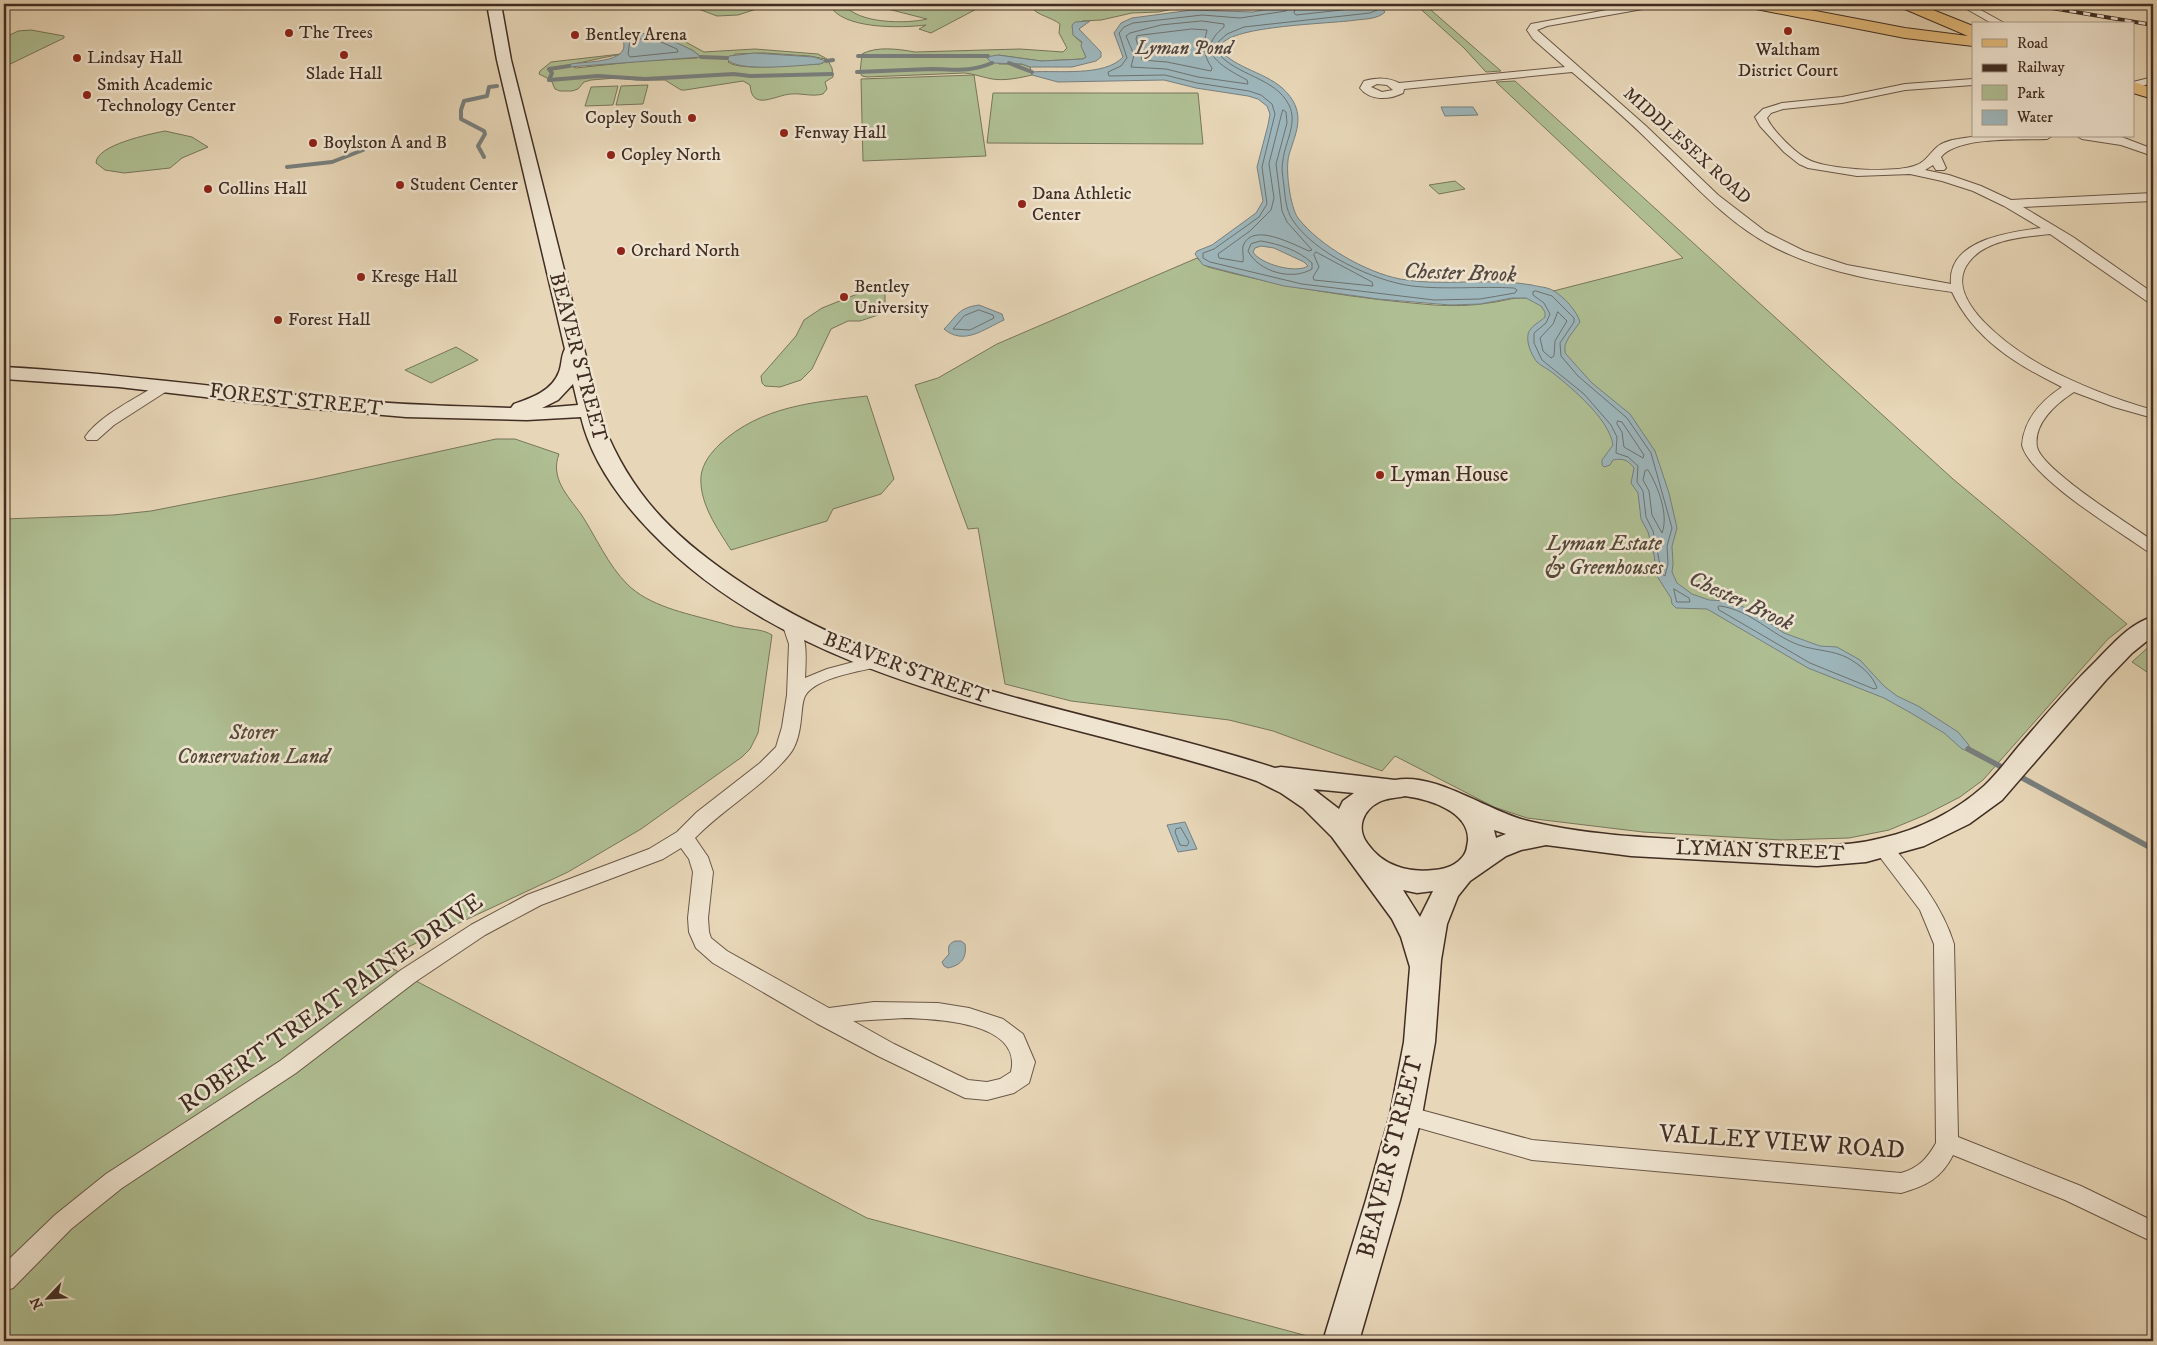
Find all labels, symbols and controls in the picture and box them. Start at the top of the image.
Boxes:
place label: The Trees [299,22,373,44]
legend [1972,22,2134,138]
place label: Bentley Arena [585,24,687,46]
marker: Waltham District Court [1782,25,1794,37]
marker: The Trees [283,27,295,39]
marker: Bentley Arena [569,29,581,41]
text: Road [2017,34,2049,53]
water label: Lyman Pond [1135,37,1235,60]
place label: Waltham District Court [1738,39,1838,82]
place label: Lindsay Hall [87,47,183,69]
marker: Slade Hall [338,49,350,61]
marker: Lindsay Hall [71,52,83,64]
text: Railway [2017,58,2065,77]
place label: Slade Hall [306,63,383,85]
place label: Smith Academic Technology Center [97,74,236,117]
street label: MIDDLESEX ROAD [1619,83,1755,209]
text: Park [2017,84,2046,103]
marker: Smith Academic Technology Center [81,89,93,101]
place label: Copley South [585,107,683,129]
text: Water [2016,108,2053,127]
marker: Copley South [686,112,698,124]
place label: Fenway Hall [794,122,887,144]
marker: Fenway Hall [778,127,790,139]
place label: Boylston A and B [323,132,447,154]
marker: Boylston A and B [307,137,319,149]
place label: Copley North [621,144,721,166]
marker: Copley North [605,149,617,161]
place label: Student Center [410,174,518,196]
place label: Collins Hall [218,178,308,200]
marker: Student Center [394,179,406,191]
marker: Collins Hall [202,183,214,195]
place label: Dana Athletic Center [1032,183,1132,226]
marker: Dana Athletic Center [1016,198,1028,210]
place label: Orchard North [631,240,740,262]
marker: Orchard North [615,245,627,257]
water label: Chester Brook [1403,258,1518,288]
place label: Kresge Hall [371,266,458,288]
street label: BEAVER STREET [543,270,613,445]
marker: Kresge Hall [355,271,367,283]
place label: Bentley University [854,276,929,319]
marker: Bentley University [838,291,850,303]
place label: Forest Hall [288,309,371,331]
marker: Forest Hall [272,314,284,326]
street label: FOREST STREET [208,378,384,422]
place label: Lyman House [1390,462,1509,488]
marker: Lyman House [1374,469,1386,481]
park label: Lyman Estate & Greenhouses [1545,531,1664,581]
water label: Chester Brook [1684,565,1799,637]
street label: BEAVER STREET [820,626,992,710]
park label: Storer Conservation Land [177,720,332,770]
street label: LYMAN STREET [1675,835,1845,867]
street label: ROBERT TREAT PAINE DRIVE [173,886,489,1120]
street label: BEAVER STREET [1350,1053,1430,1261]
street label: VALLEY VIEW ROAD [1657,1118,1906,1166]
north arrow [22,1272,72,1322]
text: N [26,1294,48,1312]

